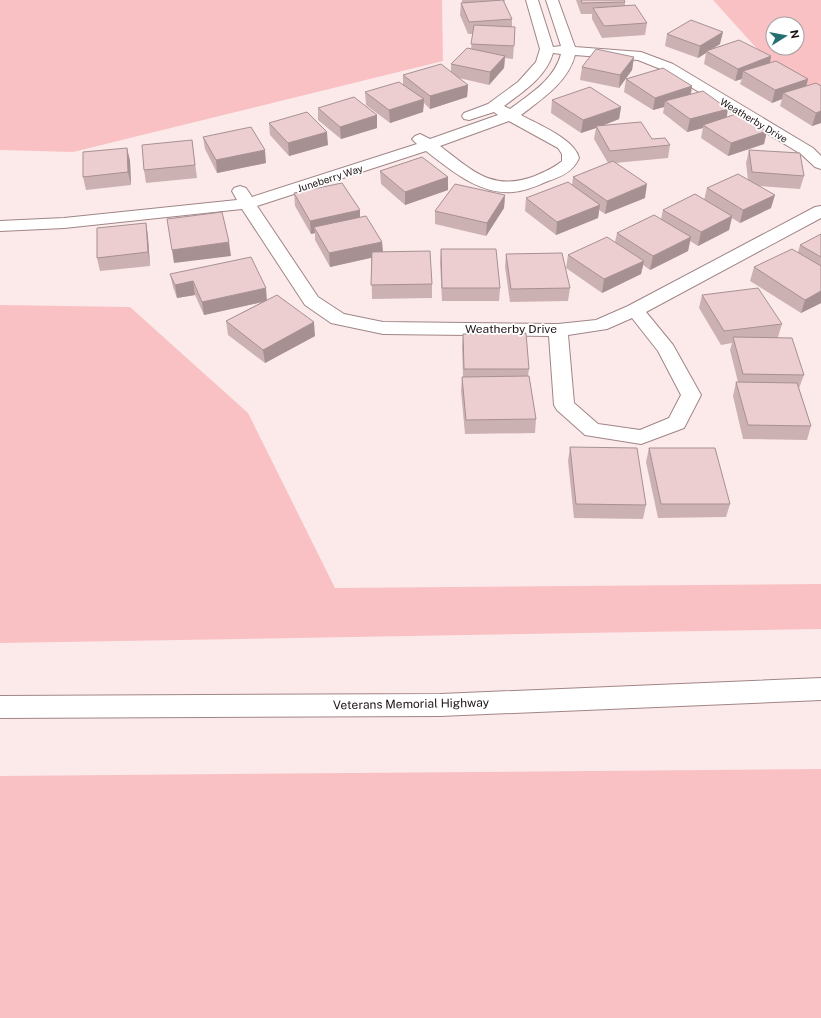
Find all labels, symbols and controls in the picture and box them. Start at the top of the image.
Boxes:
north arrow [765,16,805,56]
text: N [788,29,802,39]
street label: Weatherby Drive [718,95,790,145]
street label: Juneberry Way [296,162,365,194]
street label: Weatherby Drive [465,322,557,336]
street label: Veterans Memorial Highway [333,696,490,712]

